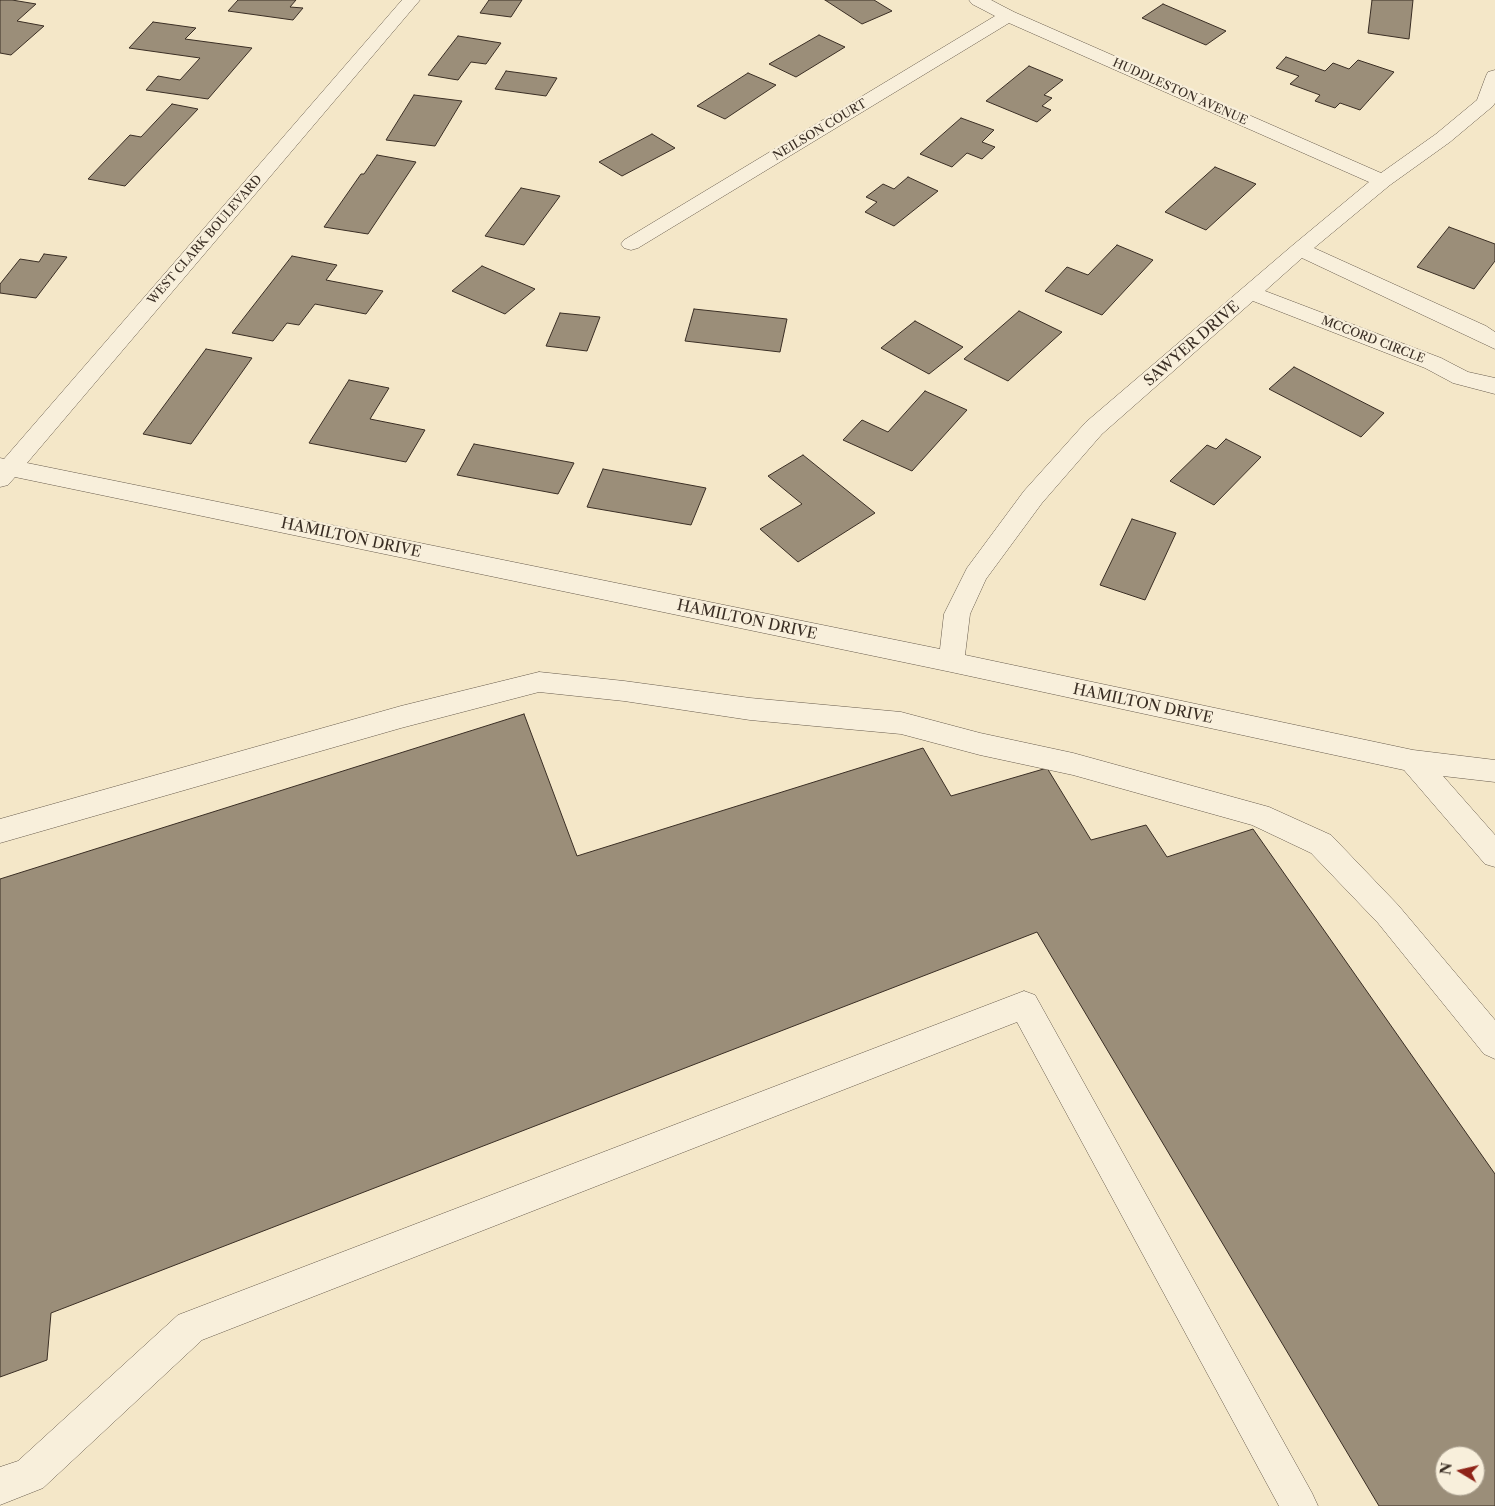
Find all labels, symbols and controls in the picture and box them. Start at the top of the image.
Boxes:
street label: HUDDLESTON AVENUE [1110,56,1250,128]
street label: NEILSON COURT [771,96,869,164]
street label: WEST CLARK BOULEVARD [145,172,265,308]
street label: SAWYER DRIVE [1141,298,1243,390]
street label: MCCORD CIRCLE [1319,314,1427,366]
street label: HAMILTON DRIVE [279,514,423,562]
street label: HAMILTON DRIVE [675,596,819,644]
street label: HAMILTON DRIVE [1071,680,1215,728]
north arrow [1435,1446,1485,1496]
text: N [1436,1461,1456,1476]

